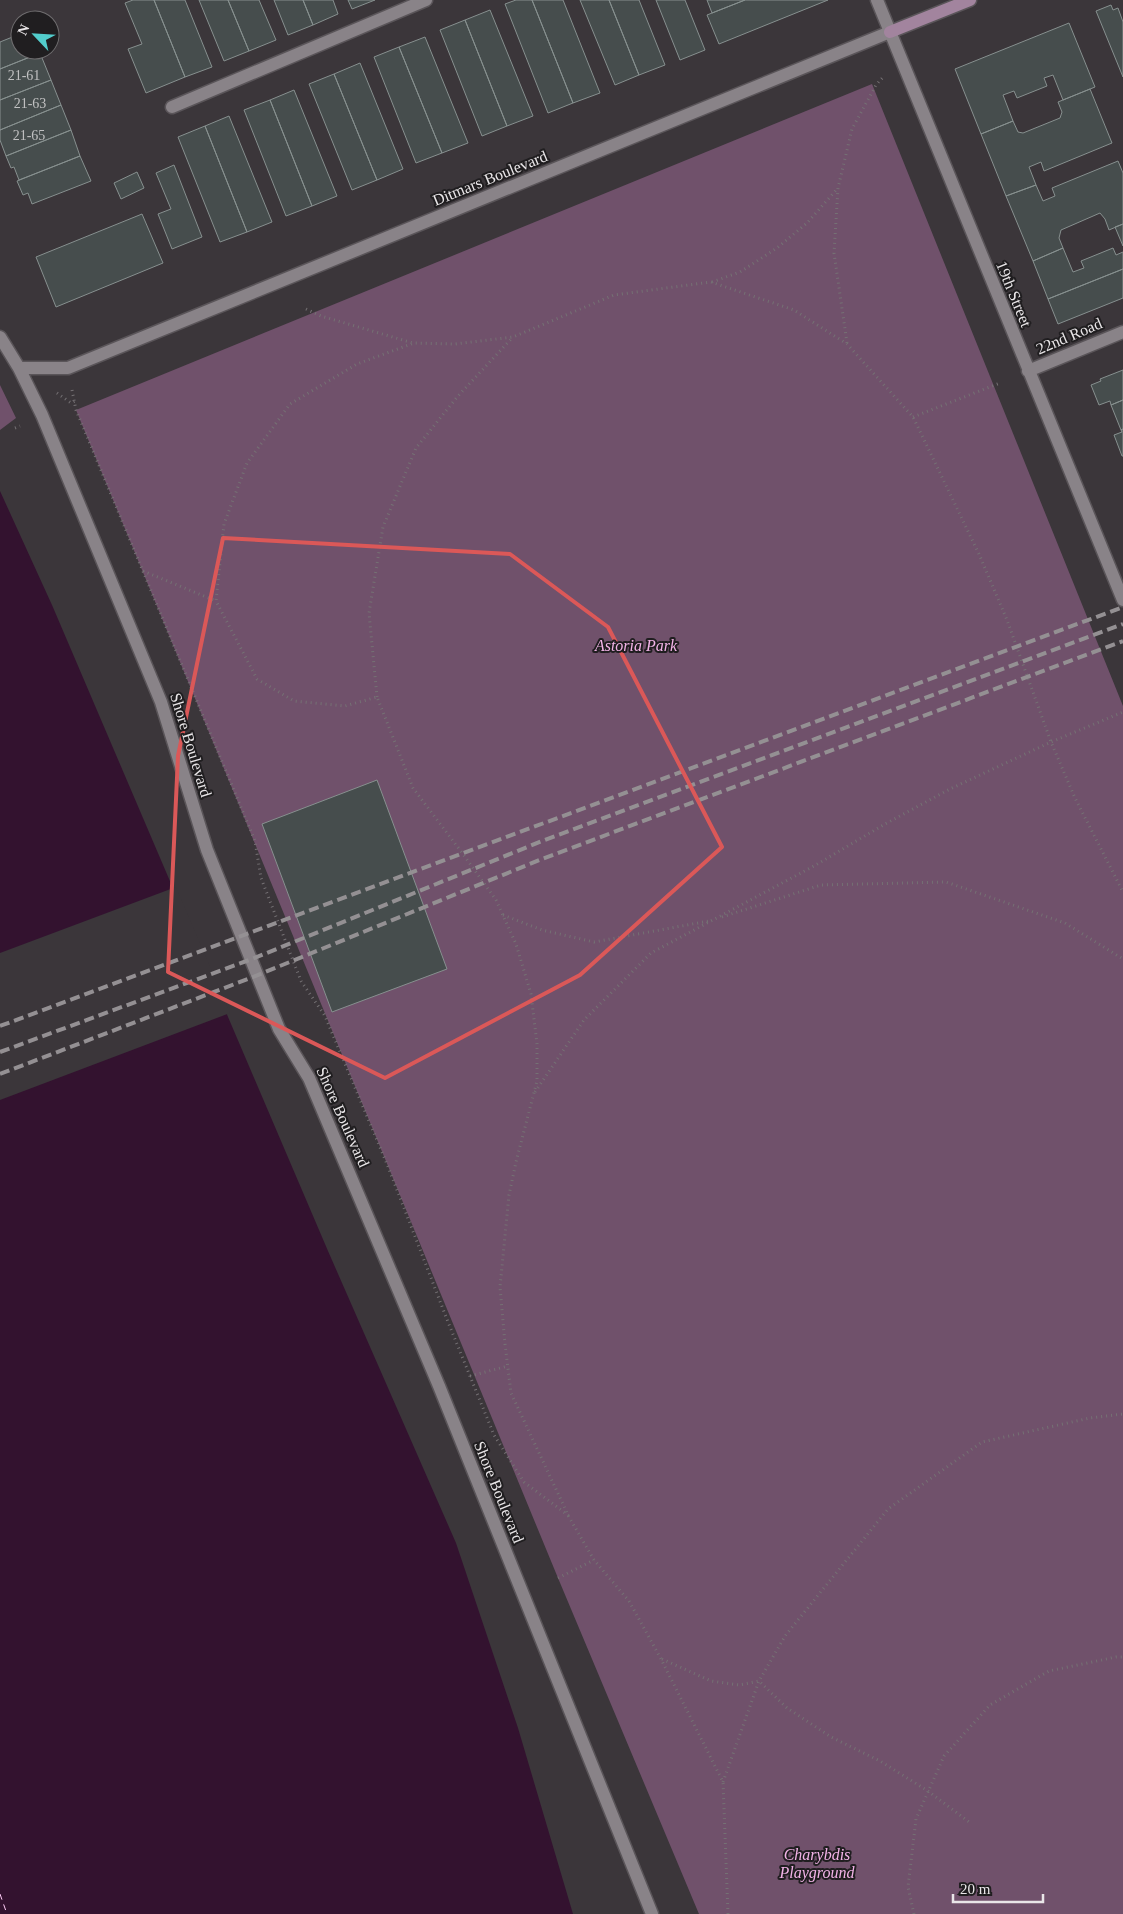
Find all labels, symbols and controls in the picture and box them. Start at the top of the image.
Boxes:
north arrow [10,10,60,60]
text: N [15,22,33,37]
house number: 21-61 [8,68,40,83]
house number: 21-63 [14,96,46,111]
house number: 21-65 [13,128,45,143]
street label: Ditmars Boulevard [430,147,550,209]
street label: 19th Street [993,258,1035,330]
street label: 22nd Road [1034,315,1104,357]
park label: Astoria Park [594,637,678,654]
street label: Shore Boulevard [167,691,215,799]
street label: Shore Boulevard [313,1064,373,1170]
street label: Shore Boulevard [471,1439,527,1545]
park label: Charybdis Playground [779,1846,855,1882]
scale bar [953,1872,1043,1904]
text: 20 m [960,1881,991,1897]

